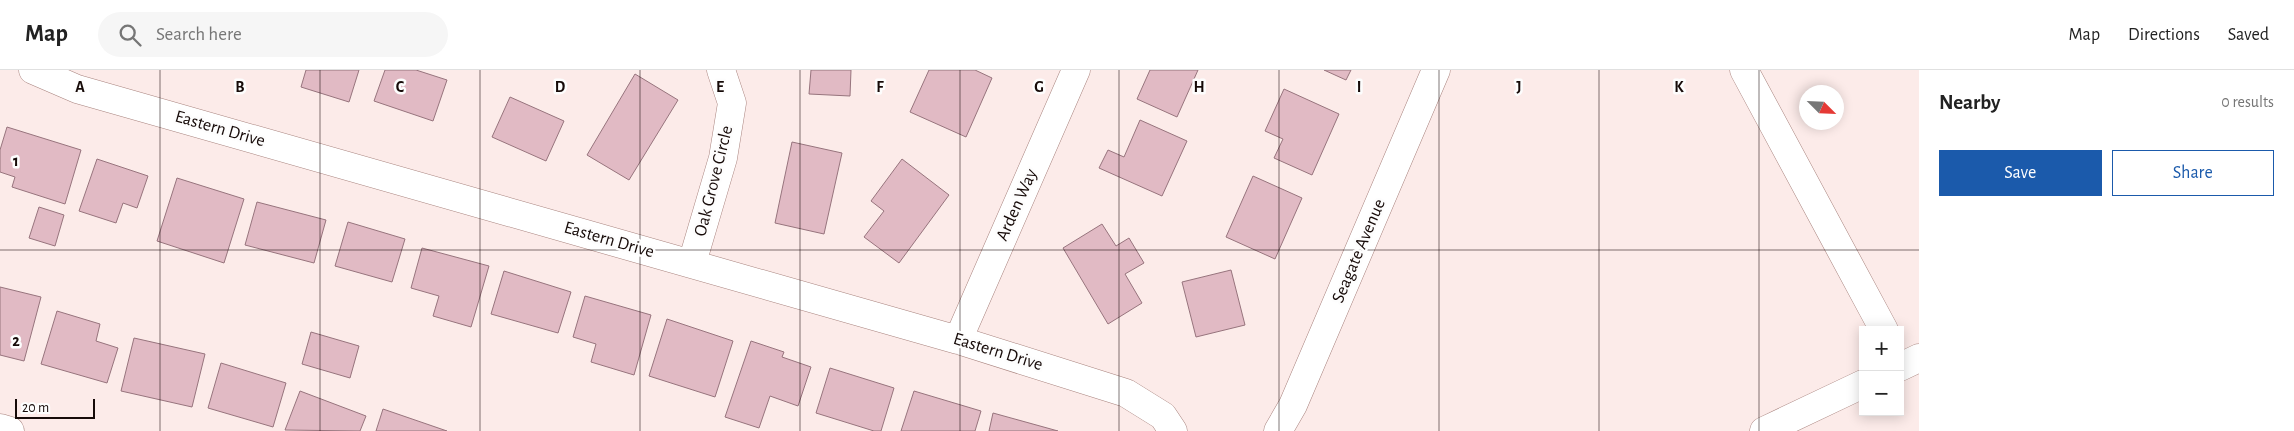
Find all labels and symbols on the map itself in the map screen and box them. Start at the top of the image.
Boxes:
text: A [75,79,85,95]
text: B [235,79,245,95]
text: C [396,79,405,95]
text: D [555,79,566,95]
text: E [716,79,724,95]
text: F [876,79,884,95]
text: G [1034,79,1044,95]
text: H [1193,79,1205,95]
text: I [1357,79,1361,95]
text: J [1516,79,1522,95]
text: K [1674,79,1684,95]
north arrow [1799,85,1844,130]
street label: Eastern Drive [173,108,267,150]
street label: Oak Grove Circle [692,124,736,238]
text: 1 [13,153,19,169]
street label: Arden Way [993,166,1041,244]
street label: Seagate Avenue [1329,196,1389,306]
street label: Eastern Drive [562,219,656,261]
street label: Eastern Drive [951,330,1045,374]
text: 2 [12,333,20,349]
scale bar [15,396,95,419]

